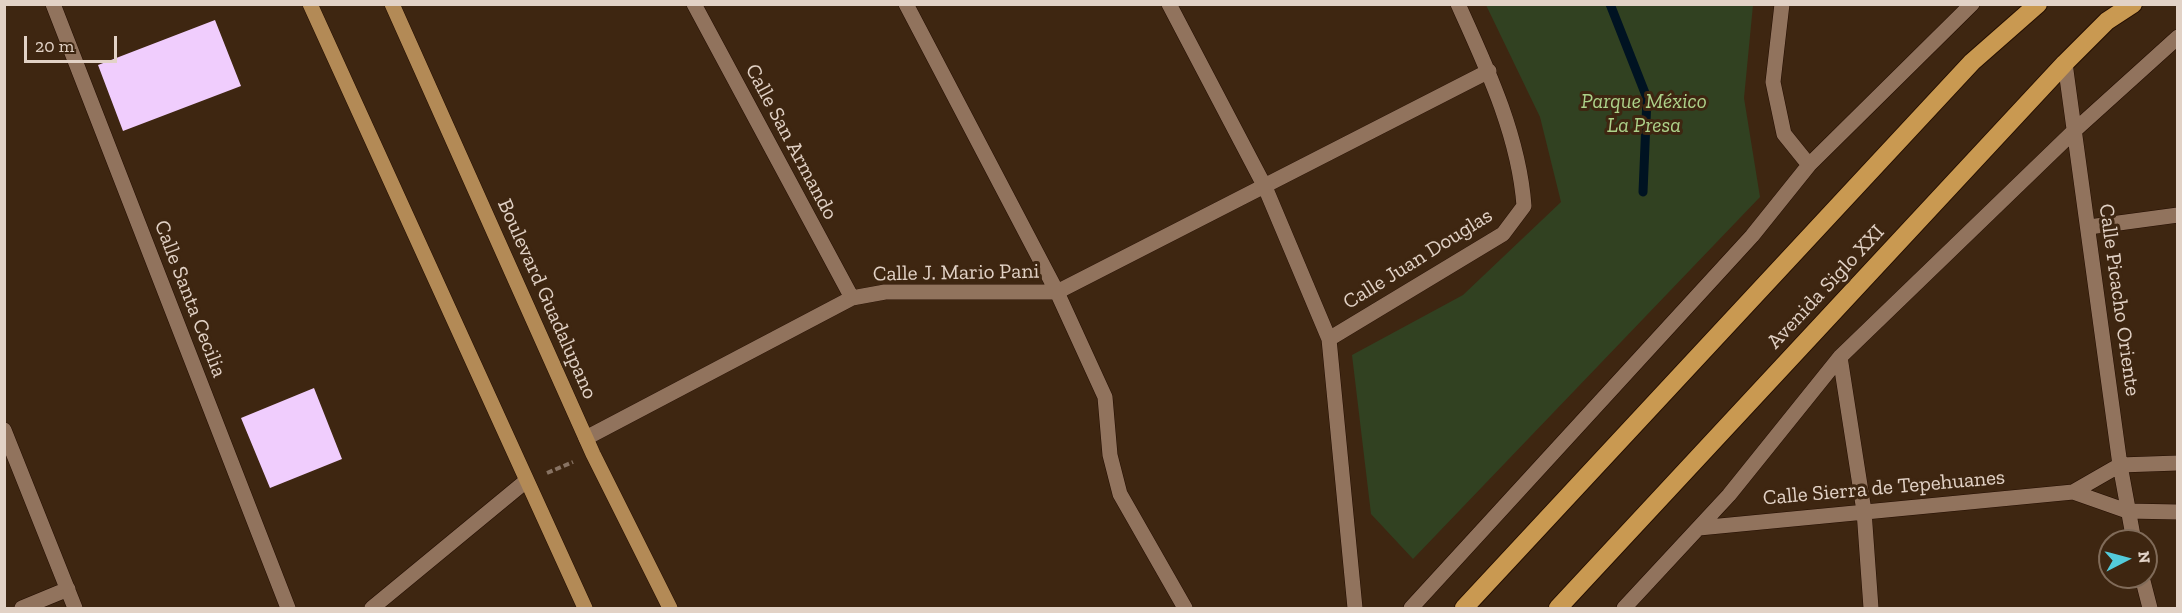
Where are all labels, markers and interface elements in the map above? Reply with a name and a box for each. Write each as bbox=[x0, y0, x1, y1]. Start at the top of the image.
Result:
scale bar bbox=[27, 24, 120, 62]
text: 20 m bbox=[35, 35, 74, 57]
street label: Calle San Armando bbox=[739, 60, 843, 224]
park label: Parque México La Presa bbox=[1581, 89, 1707, 139]
street label: Boulevard Guadalupano bbox=[492, 195, 602, 403]
street label: Calle Picacho Oriente bbox=[2093, 202, 2145, 398]
street label: Calle Juan Douglas bbox=[1339, 203, 1497, 315]
street label: Calle Santa Cecilia bbox=[148, 217, 232, 381]
street label: Avenida Siglo XXI bbox=[1762, 220, 1890, 354]
street label: Calle J. Mario Pani bbox=[873, 259, 1039, 287]
street label: Calle Sierra de Tepehuanes bbox=[1762, 465, 2006, 511]
north arrow bbox=[2098, 529, 2158, 589]
text: N bbox=[2134, 550, 2154, 564]

